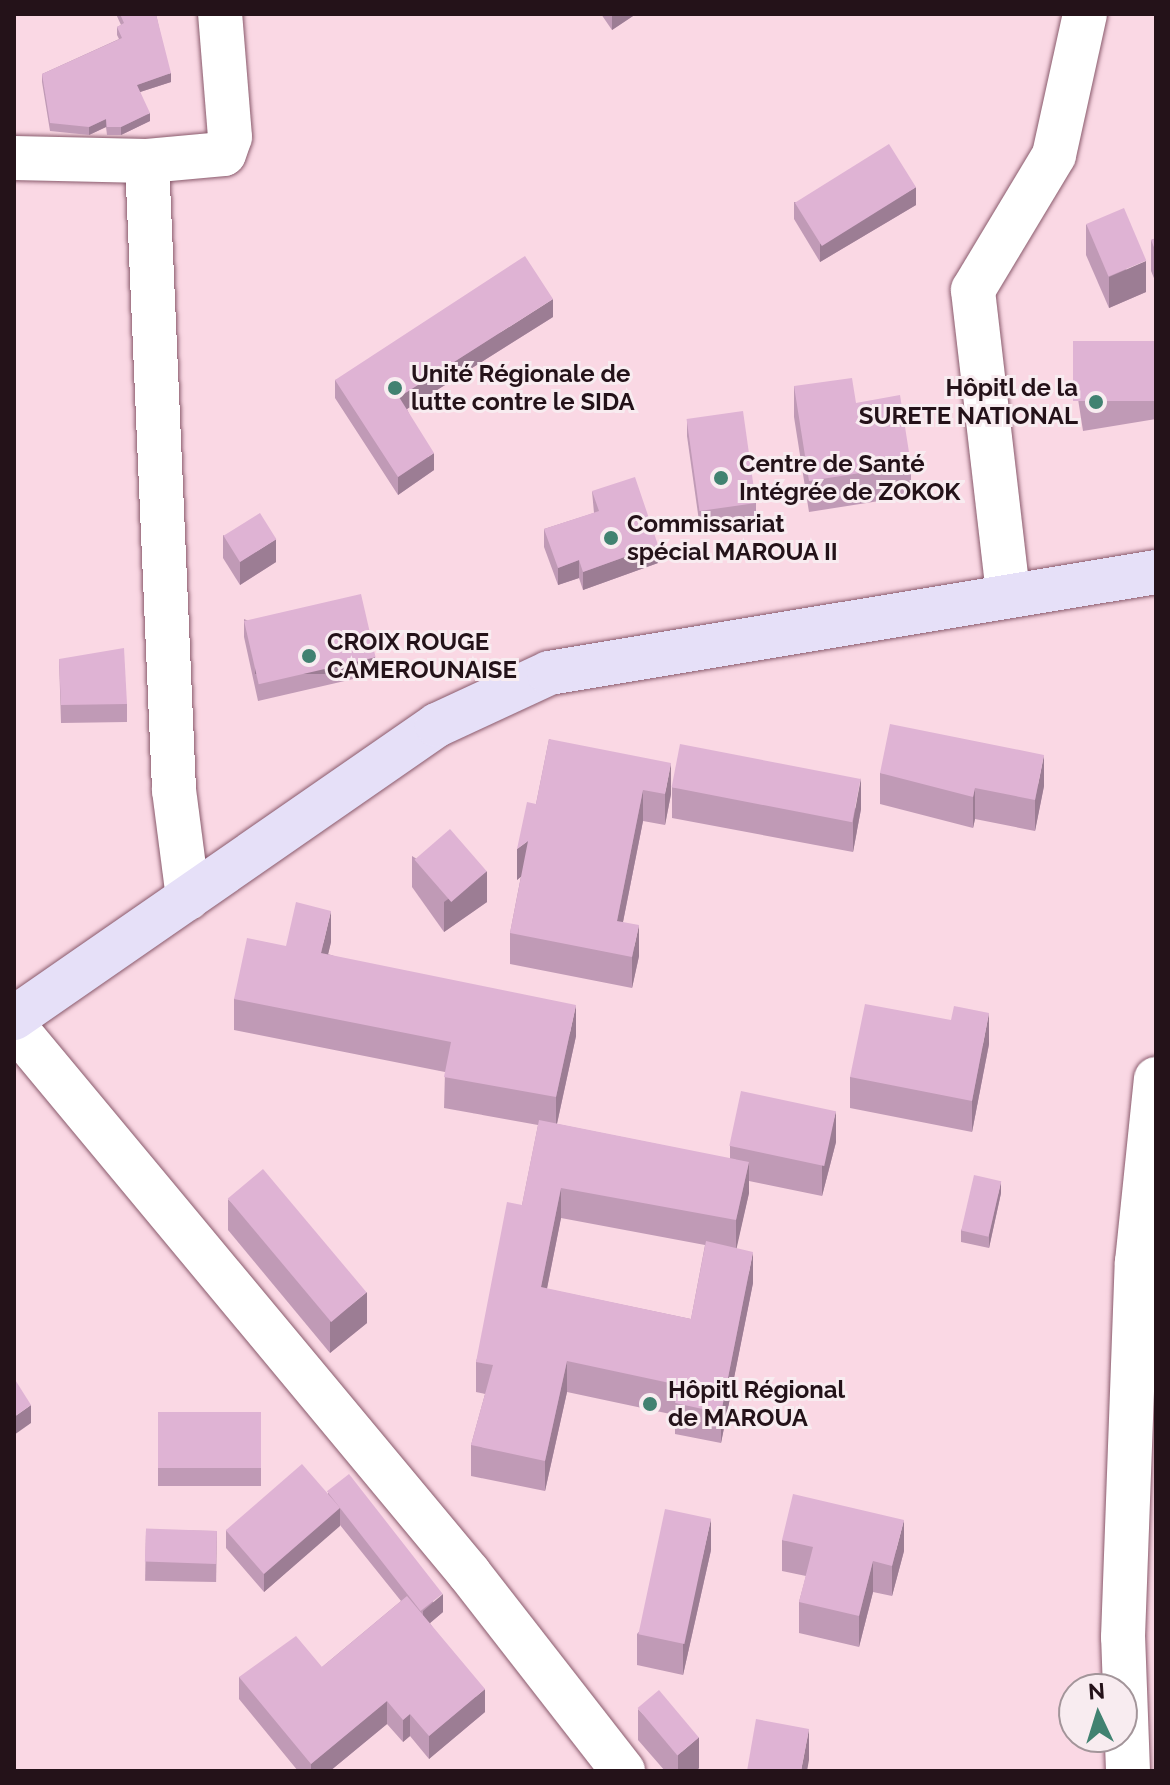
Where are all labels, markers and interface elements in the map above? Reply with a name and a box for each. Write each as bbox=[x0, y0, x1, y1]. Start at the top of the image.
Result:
place label: Unité Régionale de lutte contre le SIDA bbox=[411, 360, 635, 416]
place label: Hôpitl de la SURETE NATIONAL bbox=[859, 374, 1078, 430]
marker: Unité Régionale de lutte contre le SIDA bbox=[386, 379, 404, 397]
marker: Hôpitl de la SURETE NATIONAL bbox=[1085, 391, 1107, 413]
place label: Centre de Santé Intégrée de ZOKOK bbox=[739, 450, 960, 506]
marker: Centre de Santé Intégrée de ZOKOK bbox=[710, 467, 732, 489]
place label: Commissariat spécial MAROUA II bbox=[627, 510, 839, 566]
marker: Commissariat spécial MAROUA II bbox=[602, 529, 620, 547]
place label: CROIX ROUGE CAMEROUNAISE bbox=[327, 628, 517, 684]
marker: CROIX ROUGE CAMEROUNAISE bbox=[298, 645, 320, 667]
place label: Hôpitl Régional de MAROUA bbox=[668, 1376, 846, 1432]
marker: Hôpitl Régional de MAROUA bbox=[639, 1393, 661, 1415]
north arrow bbox=[1058, 1673, 1138, 1753]
text: N bbox=[1087, 1678, 1106, 1705]

